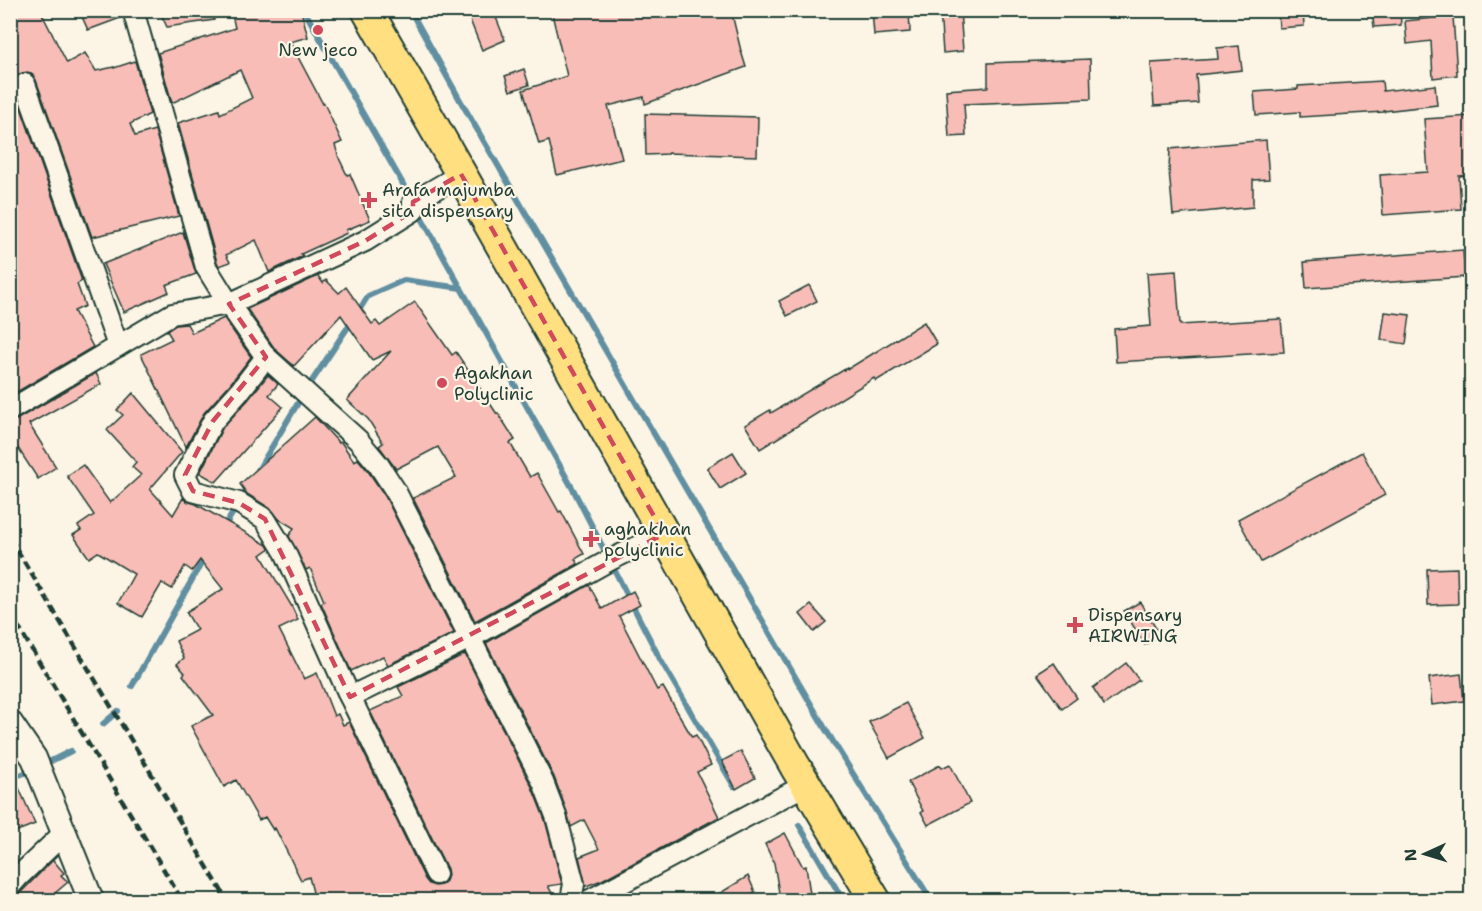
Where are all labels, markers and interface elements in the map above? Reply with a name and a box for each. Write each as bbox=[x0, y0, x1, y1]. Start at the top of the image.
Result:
marker: New jeco bbox=[311, 23, 325, 37]
place label: New jeco bbox=[278, 38, 358, 62]
place label: Arafa majumba sita dispensary bbox=[382, 178, 515, 223]
marker: Arafa majumba sita dispensary bbox=[360, 191, 378, 209]
place label: Agakhan Polyclinic bbox=[454, 361, 533, 406]
marker: Agakhan Polyclinic bbox=[435, 376, 449, 390]
place label: aghakhan polyclinic bbox=[604, 517, 691, 562]
marker: aghakhan polyclinic bbox=[582, 530, 600, 548]
place label: Dispensary AIRWING bbox=[1088, 603, 1182, 648]
marker: Dispensary AIRWING bbox=[1066, 616, 1084, 634]
north arrow bbox=[1395, 824, 1455, 884]
text: N bbox=[1400, 848, 1421, 862]

